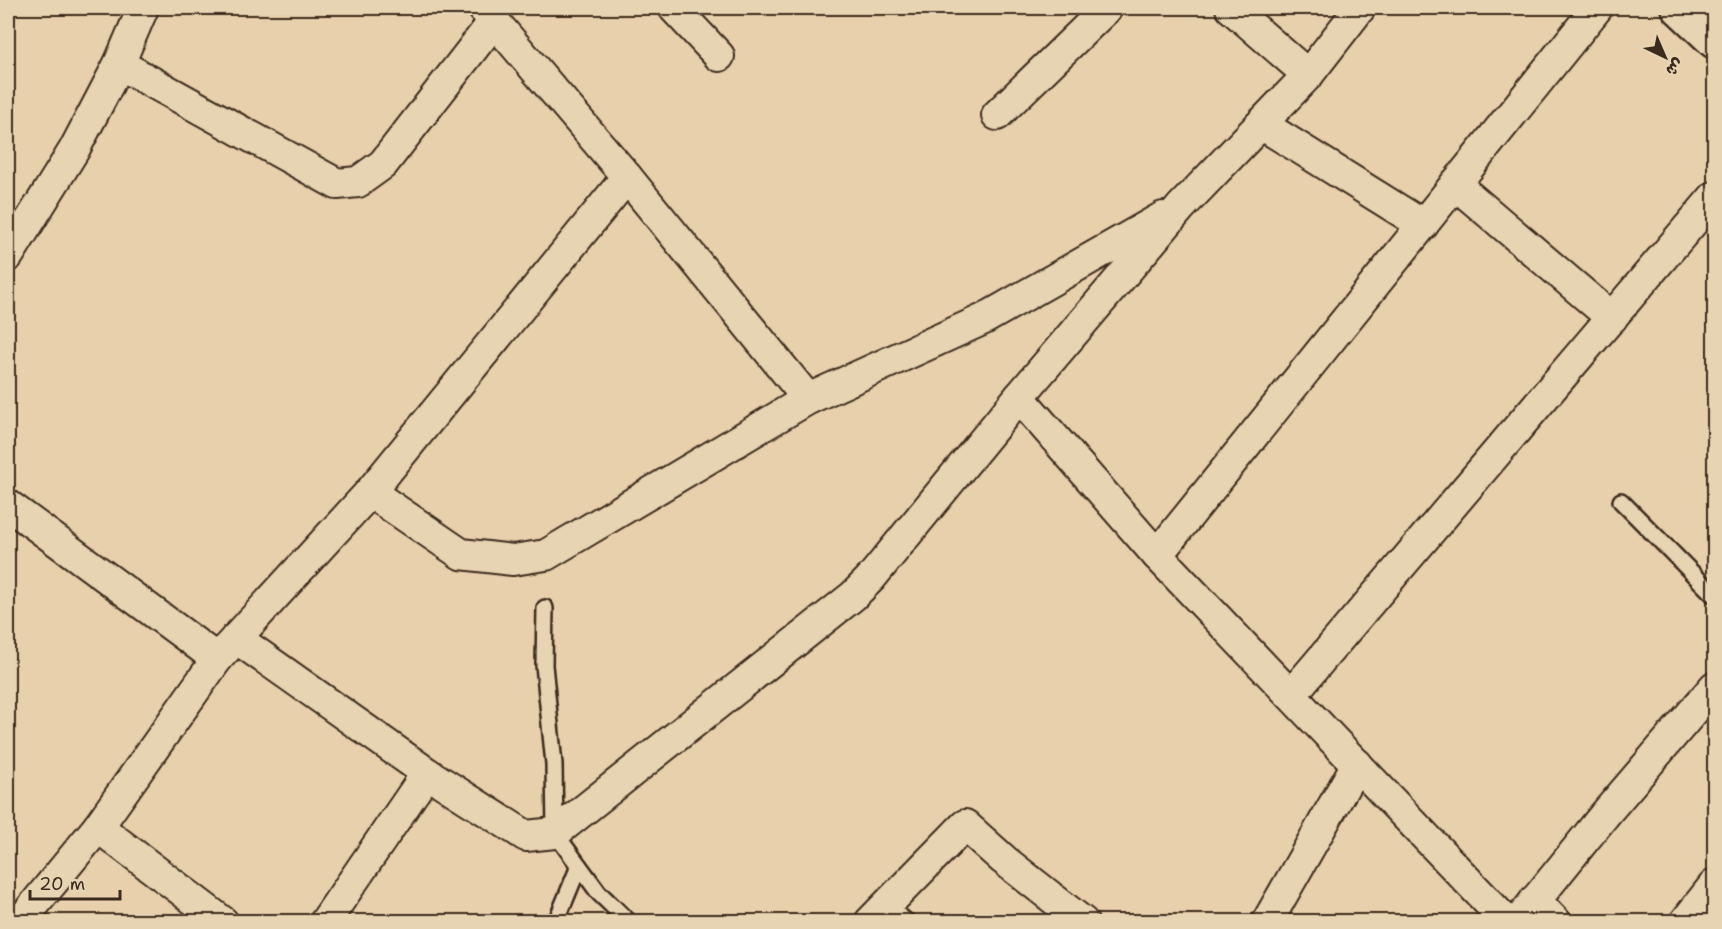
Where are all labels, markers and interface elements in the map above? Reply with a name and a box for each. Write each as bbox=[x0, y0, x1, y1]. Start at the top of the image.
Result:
north arrow bbox=[1635, 27, 1695, 87]
text: ش bbox=[1661, 54, 1689, 81]
scale bar bbox=[30, 863, 120, 901]
text: 20 m bbox=[39, 872, 85, 896]

